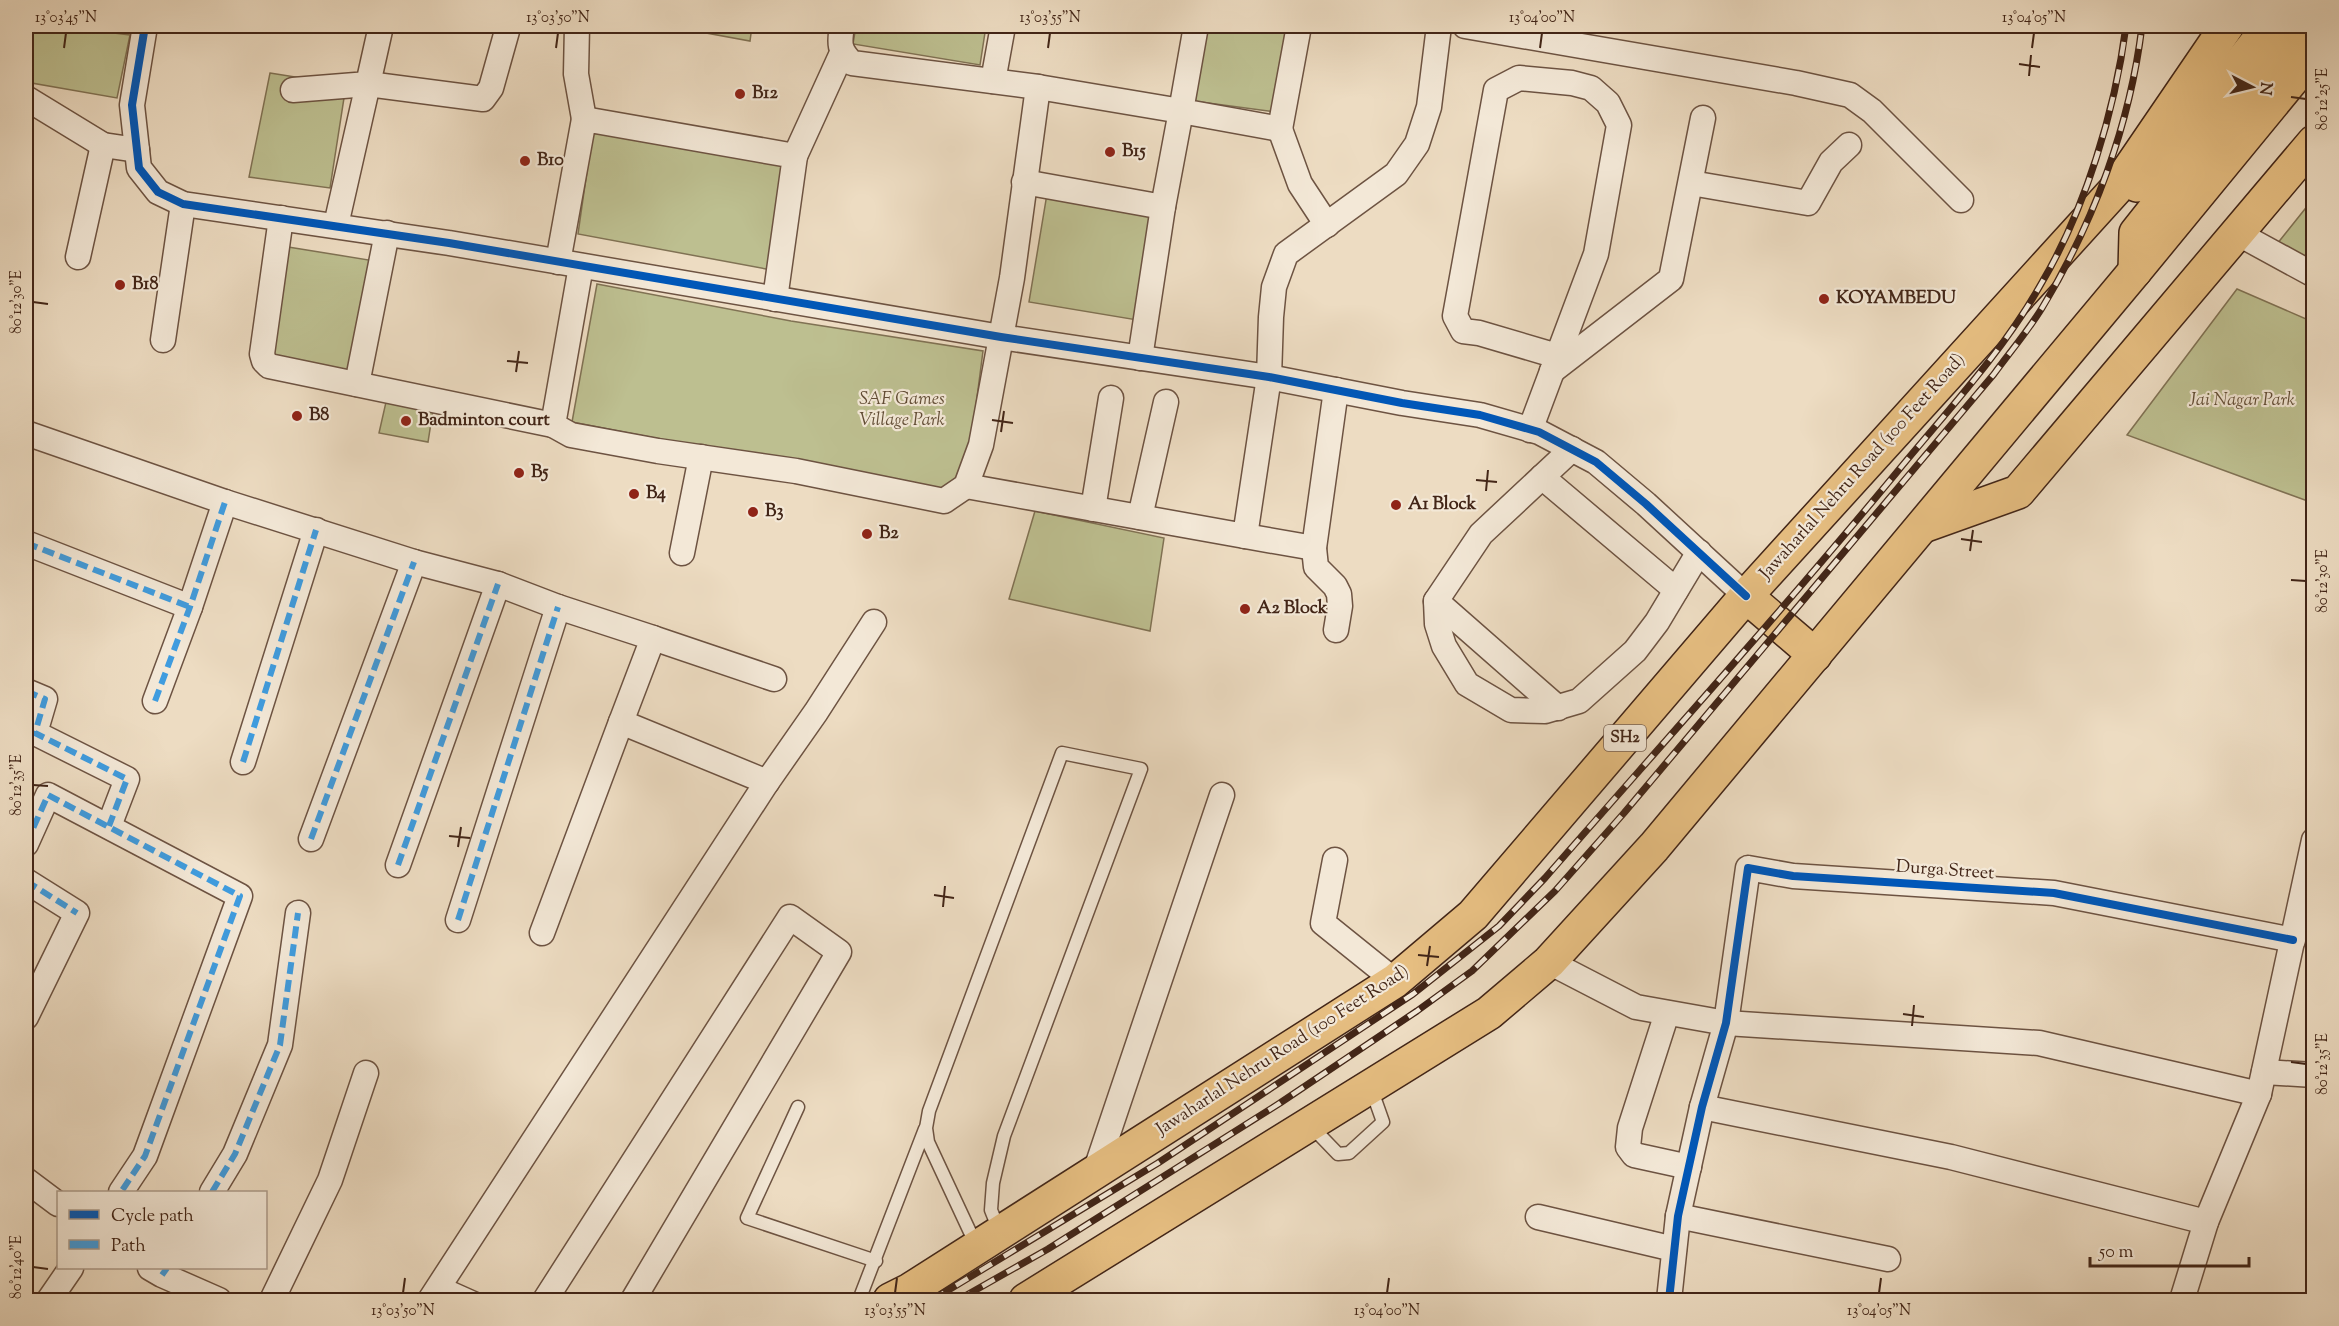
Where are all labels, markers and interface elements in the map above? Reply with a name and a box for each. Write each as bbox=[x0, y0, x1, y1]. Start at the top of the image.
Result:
text: 13°03'45"N bbox=[35, 8, 97, 29]
text: 13°03'50"N bbox=[526, 8, 590, 29]
text: 13°03'55"N bbox=[1019, 8, 1081, 29]
text: 13°04'00"N bbox=[1509, 8, 1575, 29]
text: 13°04'05"N bbox=[2002, 8, 2066, 29]
north arrow bbox=[2222, 57, 2282, 117]
text: 80°12'25"E bbox=[2313, 68, 2334, 130]
place label: B12 bbox=[752, 81, 778, 107]
text: N bbox=[2252, 81, 2277, 96]
marker: B12 bbox=[733, 87, 747, 101]
place label: B15 bbox=[1122, 139, 1146, 165]
marker: B15 bbox=[1103, 145, 1117, 159]
place label: B10 bbox=[537, 148, 564, 174]
marker: B10 bbox=[518, 154, 532, 168]
text: 80°12'30"E bbox=[7, 270, 28, 334]
place label: B18 bbox=[132, 272, 158, 298]
marker: B18 bbox=[113, 278, 127, 292]
place label: KOYAMBEDU bbox=[1836, 286, 1956, 312]
marker: KOYAMBEDU bbox=[1817, 292, 1831, 306]
street label: Jawaharlal Nehru Road (100 Feet Road) bbox=[1753, 348, 1972, 587]
park label: SAF Games Village Park bbox=[859, 387, 945, 434]
park label: Jai Nagar Park bbox=[2188, 388, 2295, 414]
place label: B8 bbox=[309, 403, 329, 429]
place label: Badminton court bbox=[418, 408, 551, 434]
marker: B8 bbox=[290, 409, 304, 423]
marker: Badminton court bbox=[399, 414, 413, 428]
place label: B5 bbox=[531, 460, 549, 486]
marker: B5 bbox=[512, 466, 526, 480]
place label: B4 bbox=[646, 481, 666, 507]
marker: B4 bbox=[627, 487, 641, 501]
place label: A1 Block bbox=[1408, 492, 1477, 518]
marker: A1 Block bbox=[1389, 498, 1403, 512]
place label: B3 bbox=[765, 499, 784, 525]
marker: B3 bbox=[746, 505, 760, 519]
place label: B2 bbox=[879, 521, 899, 547]
marker: B2 bbox=[860, 527, 874, 541]
text: 80°12'30"E bbox=[2313, 549, 2334, 613]
place label: A2 Block bbox=[1257, 596, 1328, 622]
marker: A2 Block bbox=[1238, 602, 1252, 616]
road number: SH2 bbox=[1604, 725, 1646, 751]
text: 80°12'35"E bbox=[7, 754, 28, 816]
street label: Durga Street bbox=[1895, 855, 1995, 887]
street label: Jawaharlal Nehru Road (100 Feet Road) bbox=[1151, 959, 1415, 1143]
text: 80°12'35"E bbox=[2313, 1033, 2334, 1095]
legend bbox=[57, 1191, 267, 1269]
text: Cycle path bbox=[111, 1204, 194, 1230]
scale bar bbox=[2090, 1230, 2249, 1268]
text: Path bbox=[111, 1234, 146, 1260]
text: 80°12'40"E bbox=[7, 1235, 28, 1299]
text: 50 m bbox=[2098, 1240, 2134, 1266]
text: 13°03'50"N bbox=[371, 1301, 435, 1322]
text: 13°03'55"N bbox=[864, 1301, 926, 1322]
text: 13°04'00"N bbox=[1354, 1301, 1420, 1322]
text: 13°04'05"N bbox=[1847, 1301, 1911, 1322]

